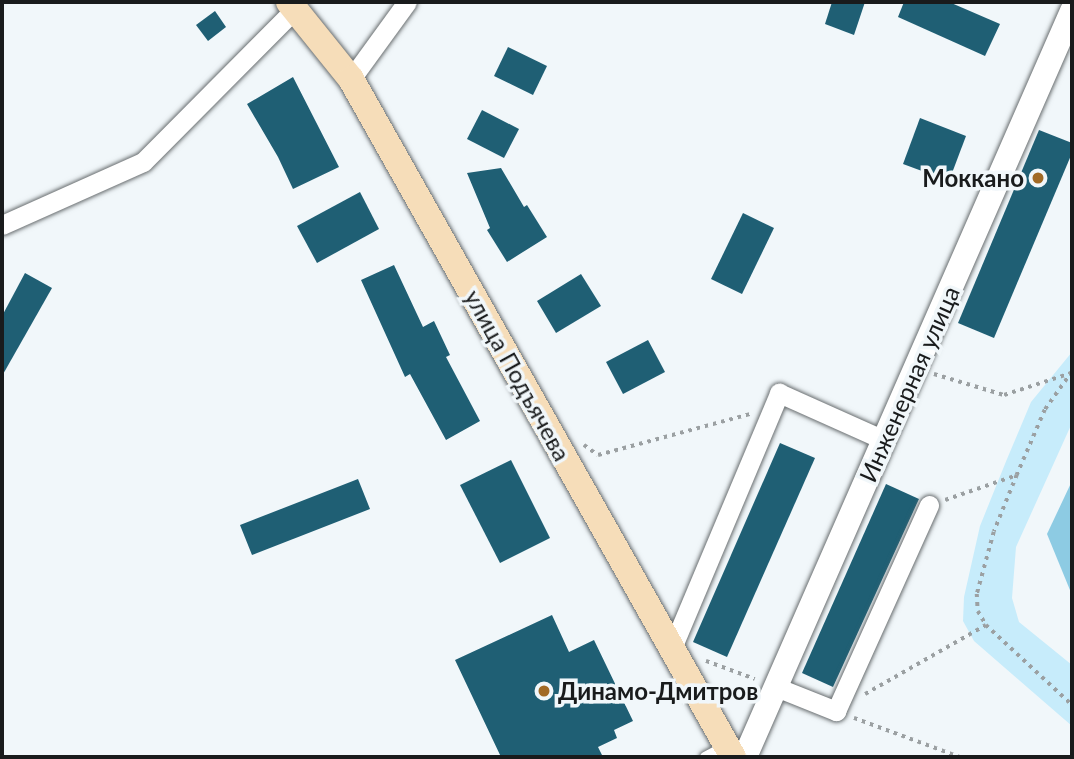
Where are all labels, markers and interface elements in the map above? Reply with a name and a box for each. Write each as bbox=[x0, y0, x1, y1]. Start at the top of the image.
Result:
place label: Моккано bbox=[922, 164, 1024, 192]
marker: Моккано bbox=[1030, 170, 1046, 186]
street label: Инженерная улица bbox=[853, 282, 965, 486]
street label: улица Подъячева bbox=[459, 284, 577, 466]
place label: Динамо-Дмитров bbox=[558, 677, 758, 705]
marker: Динамо-Дмитров bbox=[536, 683, 552, 699]

